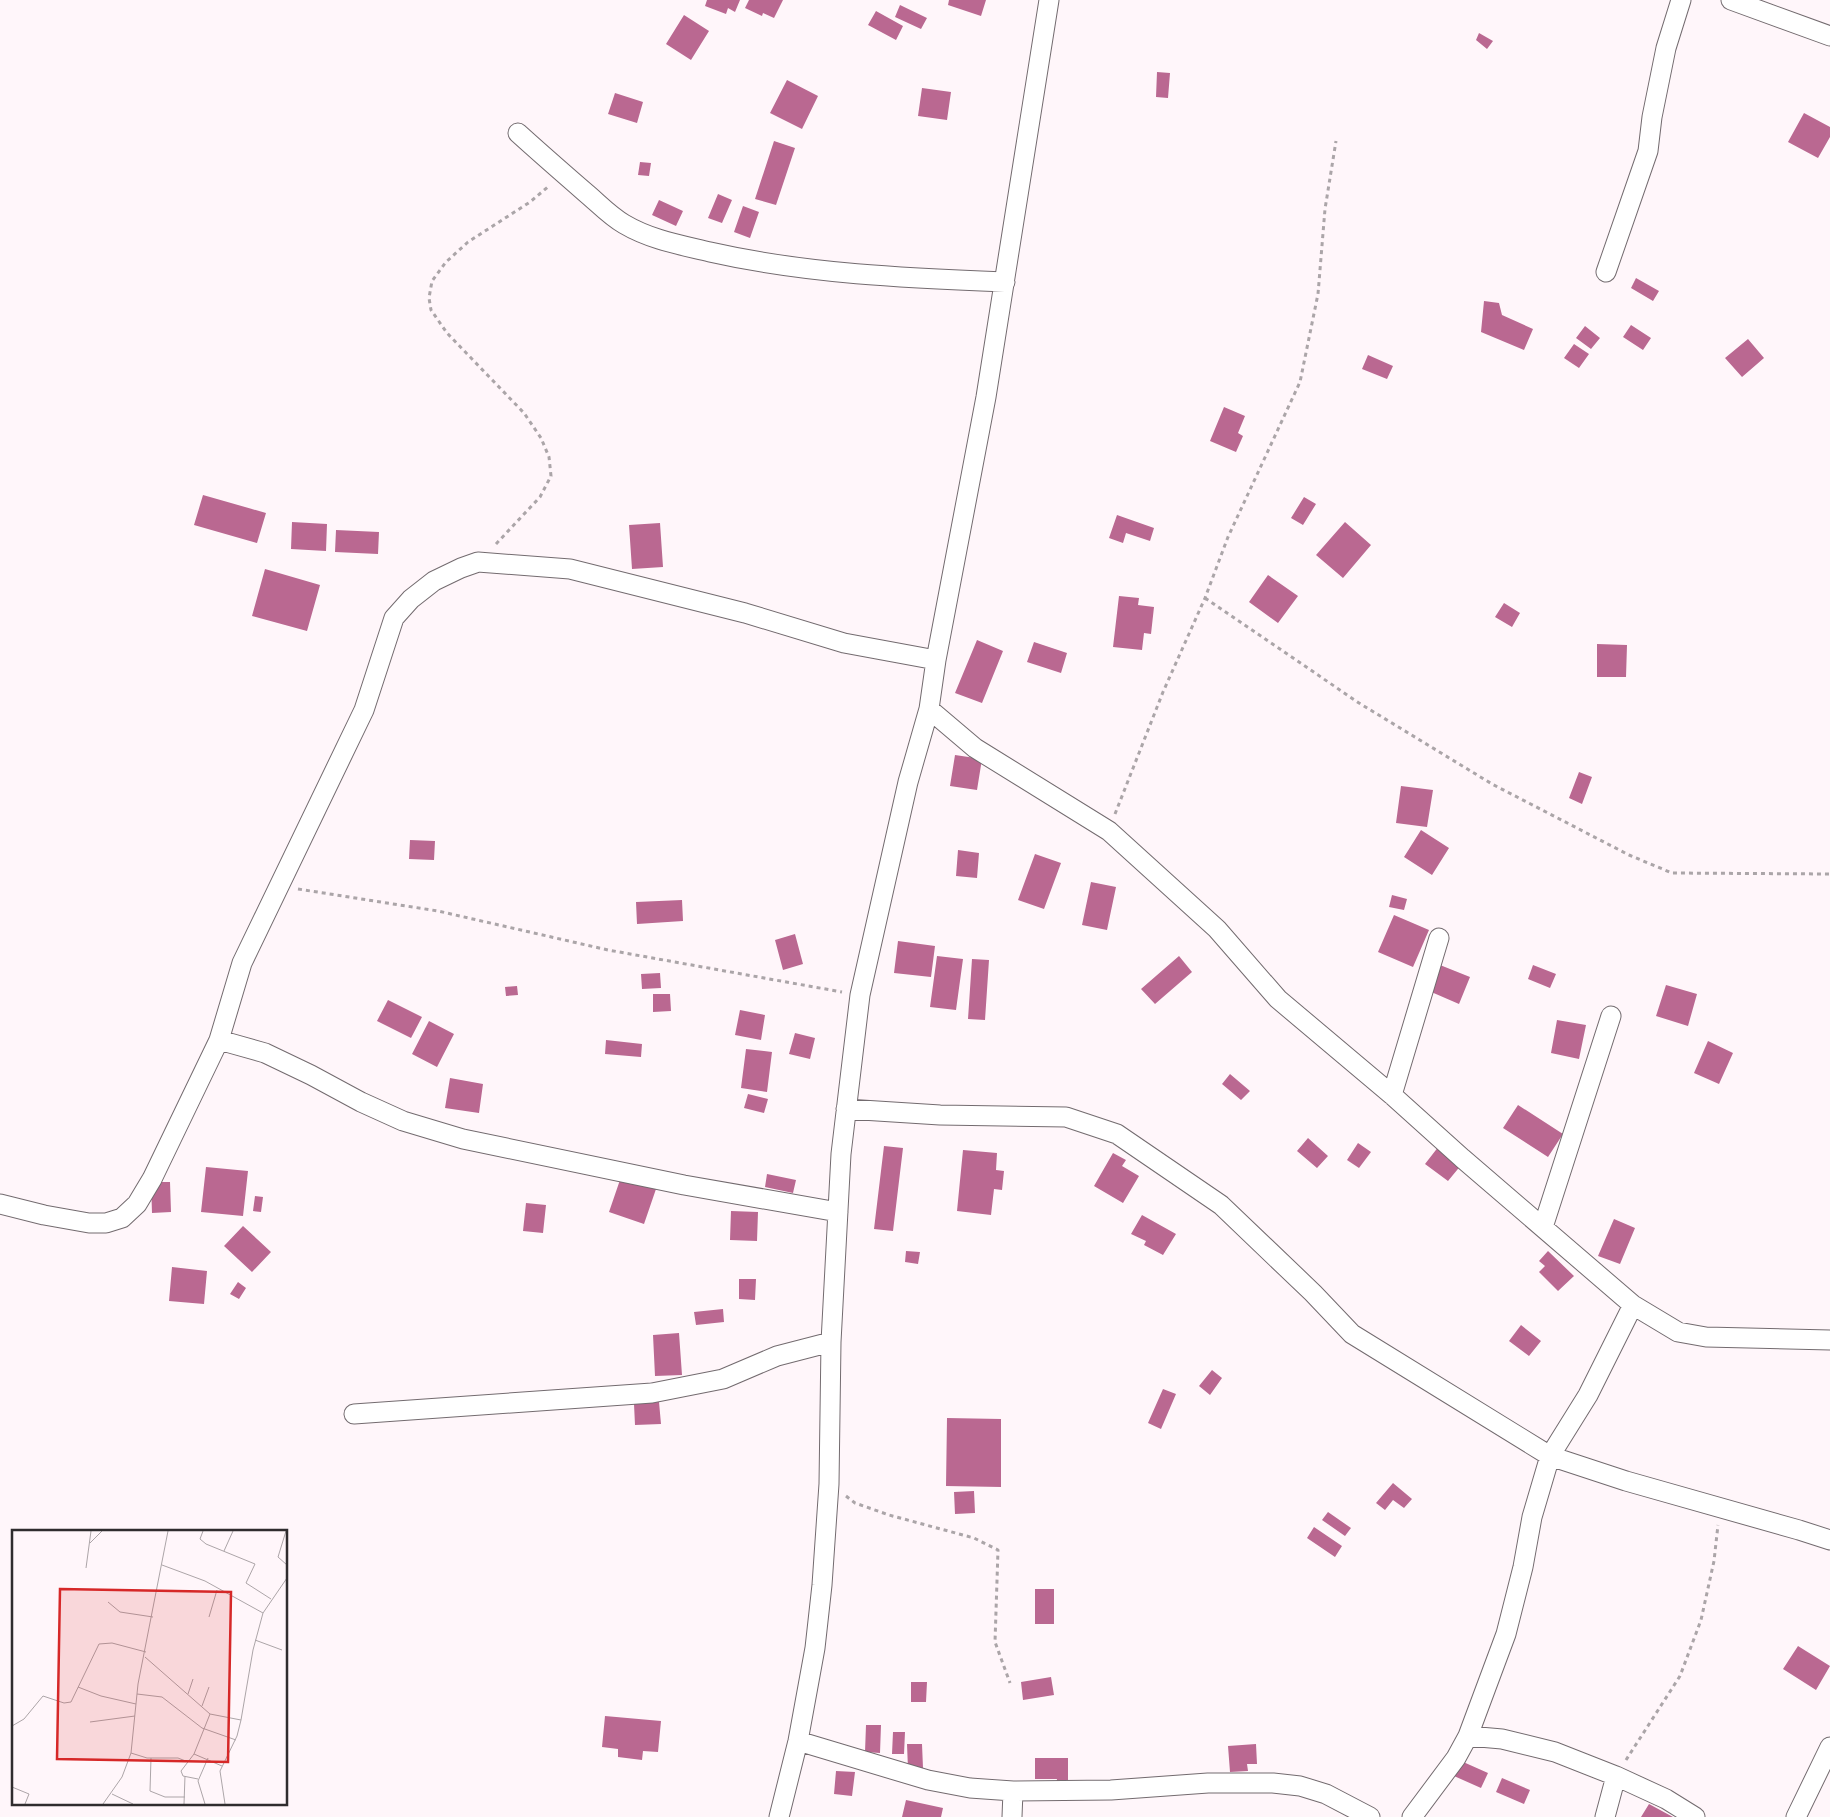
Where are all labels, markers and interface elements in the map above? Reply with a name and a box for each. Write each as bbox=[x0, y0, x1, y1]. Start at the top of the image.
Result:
inset map bbox=[12, 1530, 288, 1804]

